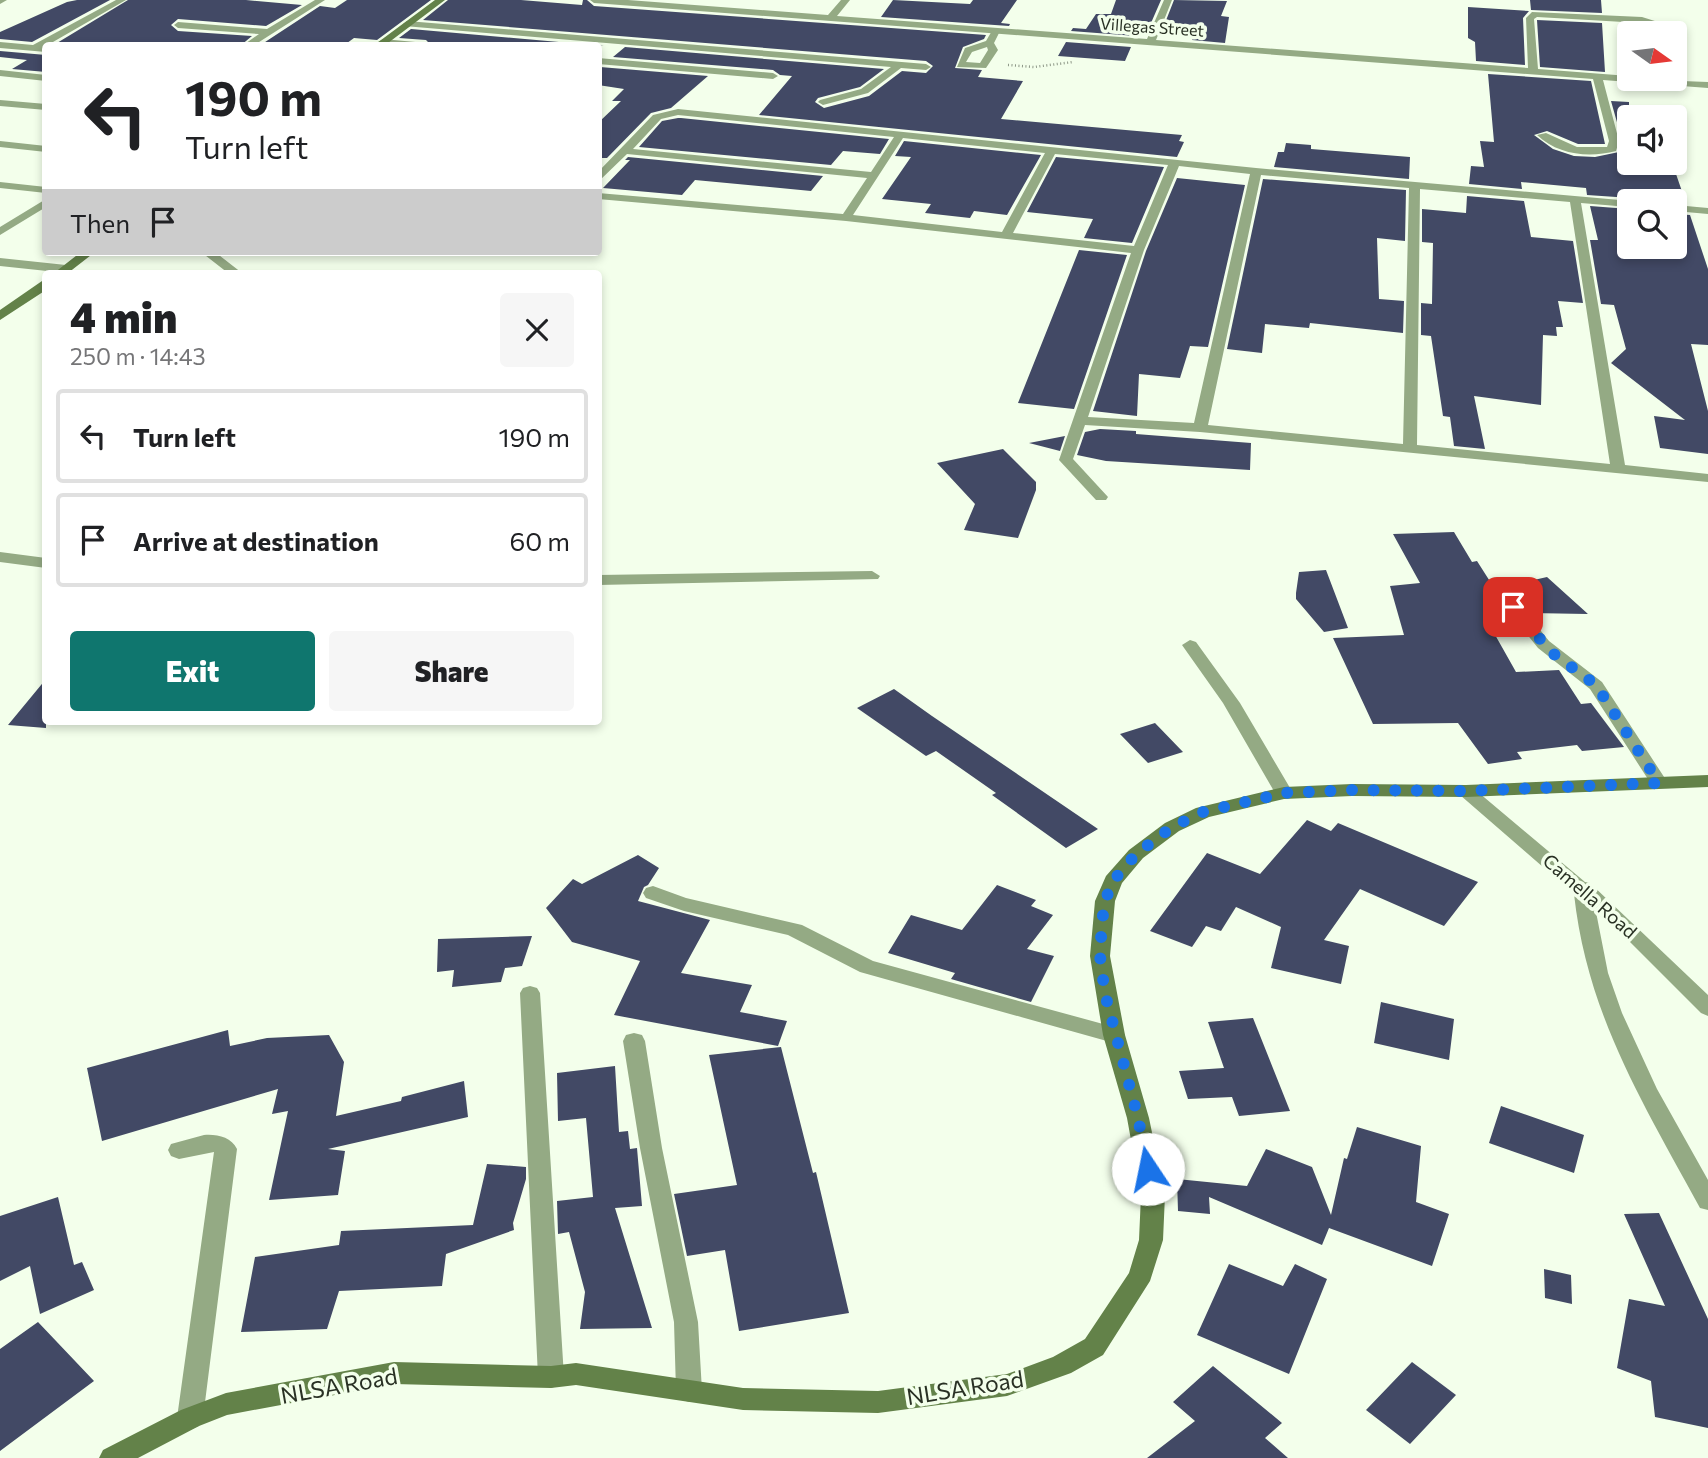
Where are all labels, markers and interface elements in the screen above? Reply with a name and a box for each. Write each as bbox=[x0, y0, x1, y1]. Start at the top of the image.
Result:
street label: Villegas Street bbox=[1099, 13, 1205, 40]
north arrow bbox=[1617, 21, 1687, 91]
map controls bbox=[1617, 21, 1687, 259]
text: 190 m bbox=[185, 66, 322, 126]
icon: left bbox=[70, 70, 161, 161]
button: sound bbox=[1617, 105, 1687, 175]
text: Turn left bbox=[185, 126, 309, 166]
button: search bbox=[1617, 189, 1687, 259]
icon: arrive bbox=[144, 203, 182, 241]
text: Then bbox=[70, 207, 130, 238]
text: 4 min bbox=[70, 290, 177, 342]
button: close bbox=[500, 293, 574, 367]
text: 250 m · 14:43 bbox=[70, 342, 206, 370]
icon: left bbox=[74, 417, 112, 455]
text: Turn left bbox=[133, 421, 236, 452]
text: 190 m bbox=[498, 421, 570, 452]
icon: arrive bbox=[74, 521, 112, 559]
text: Arrive at destination bbox=[133, 525, 379, 556]
text: 60 m bbox=[510, 525, 570, 556]
pin bbox=[1483, 577, 1543, 637]
icon: arrive bbox=[1494, 588, 1532, 626]
button: Exit bbox=[70, 631, 315, 711]
button: Share bbox=[329, 631, 574, 711]
street label: Camella Road bbox=[1539, 849, 1642, 943]
position arrow bbox=[1111, 1132, 1185, 1206]
street label: NLSA Road bbox=[278, 1361, 399, 1409]
street label: NLSA Road bbox=[904, 1364, 1025, 1410]

